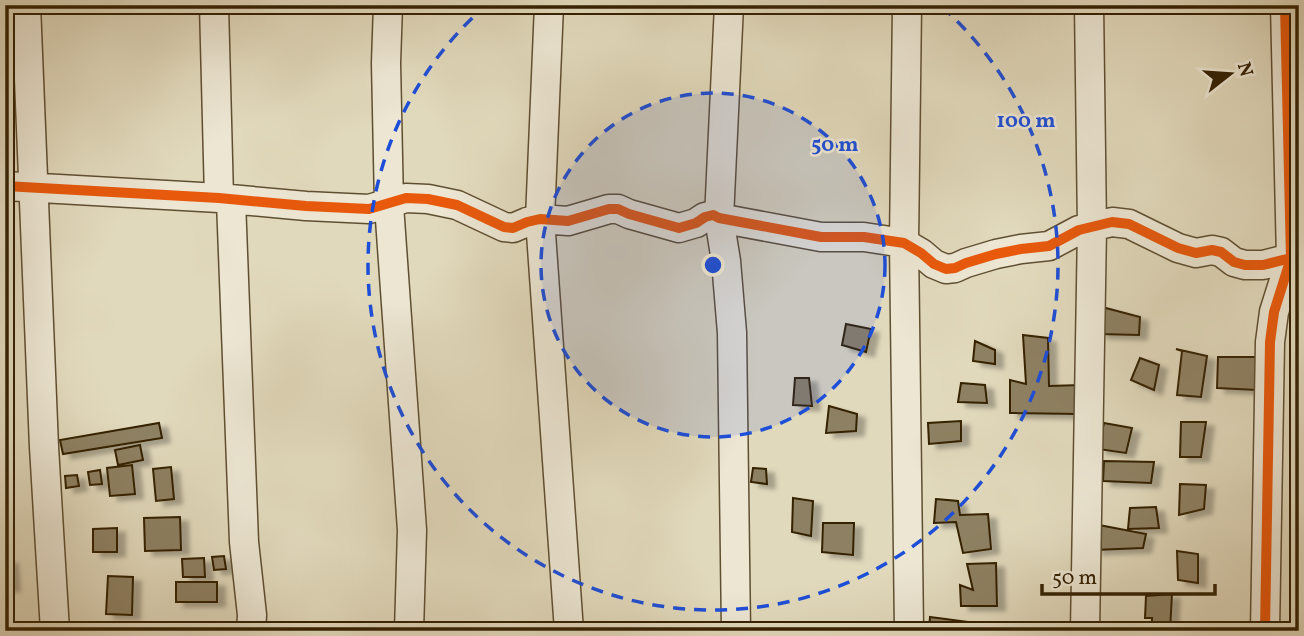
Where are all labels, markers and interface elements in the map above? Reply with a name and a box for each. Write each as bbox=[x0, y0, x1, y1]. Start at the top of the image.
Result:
north arrow bbox=[1196, 38, 1266, 108]
text: N bbox=[1230, 59, 1259, 80]
text: 100 m bbox=[996, 107, 1056, 136]
text: 50 m bbox=[811, 131, 859, 160]
centre of rings bbox=[701, 253, 725, 277]
scale bar bbox=[1042, 552, 1215, 596]
text: 50 m bbox=[1052, 564, 1097, 593]

